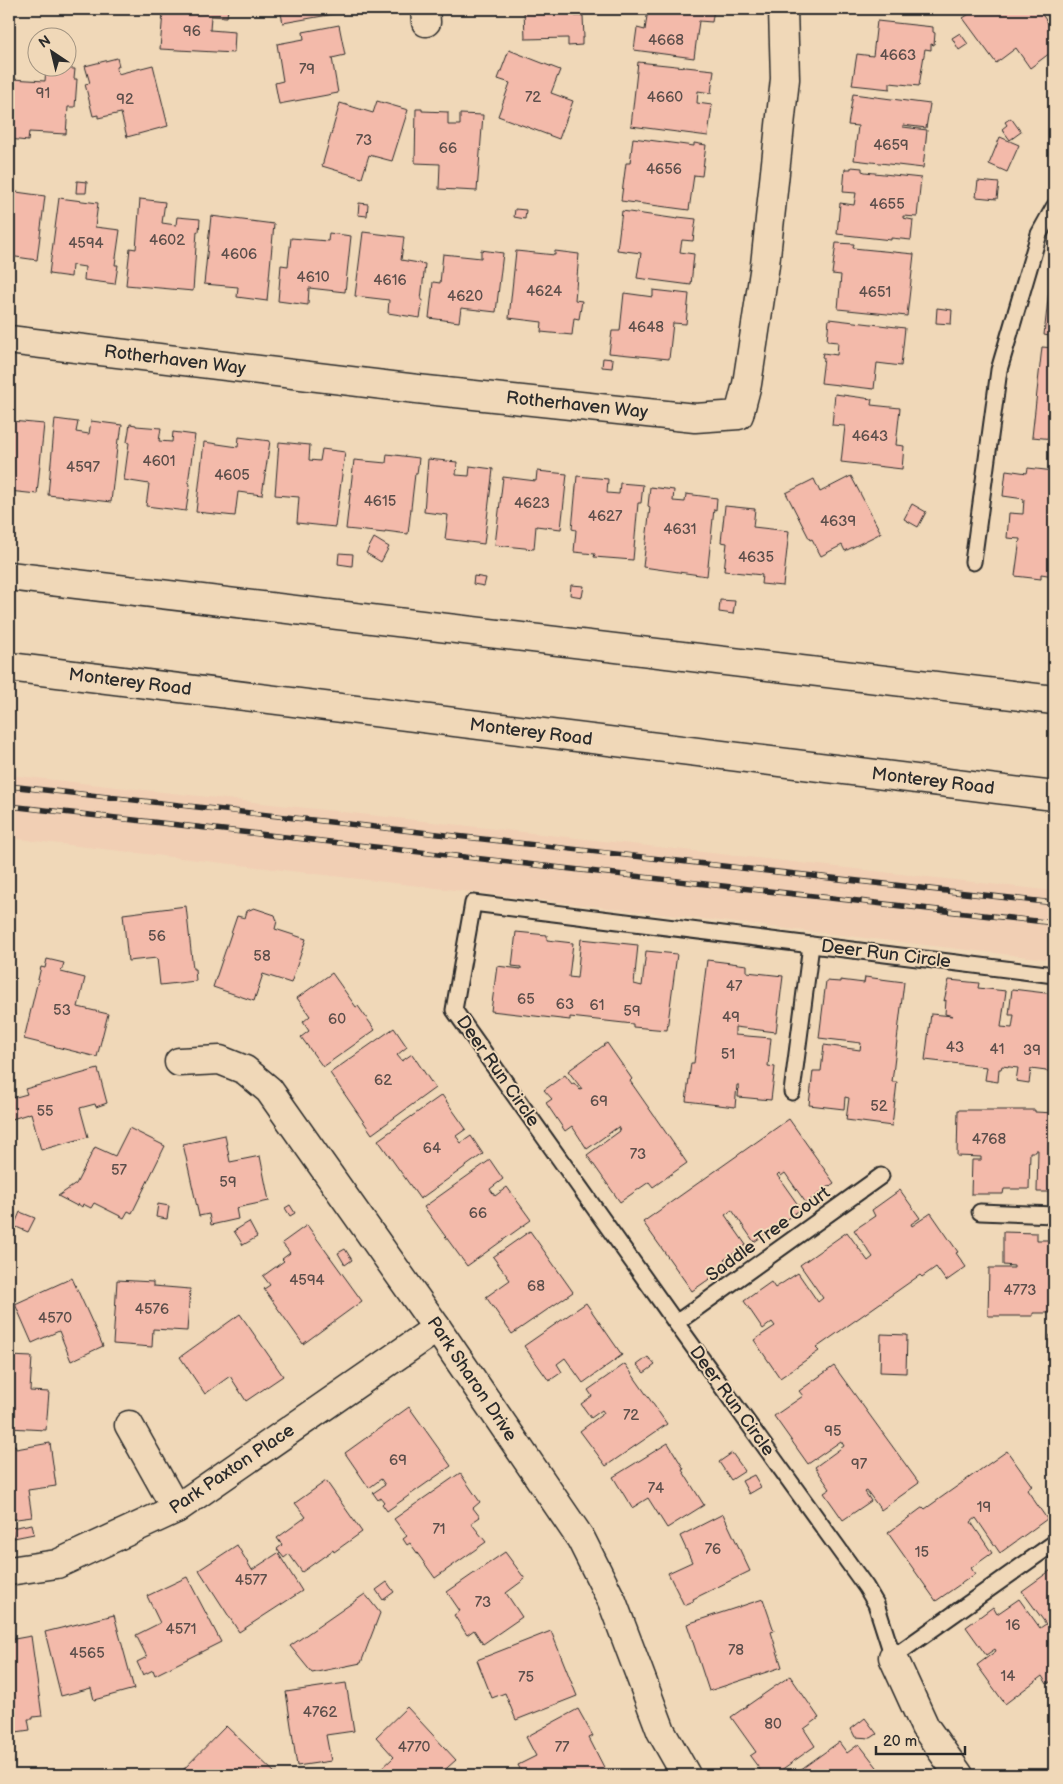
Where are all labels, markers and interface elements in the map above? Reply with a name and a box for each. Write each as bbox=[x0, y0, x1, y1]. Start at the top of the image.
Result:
house number: 96 bbox=[183, 22, 201, 41]
north arrow bbox=[28, 28, 78, 78]
house number: 4668 bbox=[648, 31, 684, 50]
text: N bbox=[36, 32, 54, 52]
house number: 4663 bbox=[880, 46, 916, 65]
house number: 79 bbox=[299, 60, 315, 79]
house number: 91 bbox=[36, 84, 50, 103]
house number: 72 bbox=[525, 88, 541, 107]
house number: 4660 bbox=[647, 88, 683, 107]
house number: 92 bbox=[116, 90, 134, 109]
house number: 73 bbox=[356, 131, 372, 150]
house number: 4659 bbox=[873, 136, 909, 155]
house number: 66 bbox=[439, 139, 457, 158]
house number: 4656 bbox=[646, 160, 682, 179]
house number: 4655 bbox=[869, 195, 905, 214]
house number: 4602 bbox=[149, 231, 185, 250]
house number: 4594 bbox=[68, 234, 104, 253]
house number: 4606 bbox=[221, 245, 257, 264]
house number: 4610 bbox=[297, 268, 330, 287]
house number: 4616 bbox=[373, 271, 407, 290]
house number: 4624 bbox=[526, 282, 562, 301]
house number: 4651 bbox=[859, 283, 891, 302]
house number: 4620 bbox=[447, 287, 483, 306]
house number: 4648 bbox=[628, 318, 664, 337]
street label: Rotherhaven Way bbox=[103, 341, 248, 379]
street label: Rotherhaven Way bbox=[505, 387, 650, 423]
house number: 4643 bbox=[852, 427, 888, 446]
house number: 4601 bbox=[143, 452, 175, 471]
house number: 4597 bbox=[66, 458, 101, 477]
house number: 4605 bbox=[214, 466, 250, 485]
house number: 4615 bbox=[364, 492, 396, 511]
house number: 4623 bbox=[514, 494, 550, 513]
house number: 4627 bbox=[588, 507, 623, 526]
house number: 4639 bbox=[820, 512, 856, 531]
house number: 4631 bbox=[663, 520, 697, 539]
house number: 4635 bbox=[738, 548, 774, 567]
street label: Monterey Road bbox=[67, 664, 193, 700]
street label: Monterey Road bbox=[468, 714, 594, 750]
street label: Monterey Road bbox=[870, 763, 996, 799]
house number: 56 bbox=[148, 927, 166, 946]
street label: Deer Run Circle bbox=[820, 936, 952, 972]
house number: 58 bbox=[253, 947, 271, 966]
house number: 47 bbox=[726, 977, 743, 996]
house number: 65 bbox=[517, 990, 535, 1009]
house number: 63 bbox=[556, 995, 574, 1014]
house number: 61 bbox=[590, 996, 604, 1015]
house number: 53 bbox=[53, 1001, 71, 1020]
house number: 59 bbox=[623, 1002, 641, 1021]
house number: 49 bbox=[722, 1008, 740, 1027]
house number: 60 bbox=[328, 1010, 346, 1029]
street label: Deer Run Circle bbox=[452, 1011, 544, 1131]
house number: 43 bbox=[946, 1038, 964, 1057]
house number: 41 bbox=[990, 1040, 1004, 1059]
house number: 39 bbox=[1023, 1041, 1041, 1060]
house number: 51 bbox=[721, 1045, 735, 1064]
house number: 62 bbox=[374, 1071, 392, 1090]
house number: 69 bbox=[590, 1092, 608, 1111]
house number: 52 bbox=[870, 1097, 888, 1116]
house number: 55 bbox=[36, 1102, 54, 1121]
house number: 4768 bbox=[972, 1130, 1006, 1149]
house number: 64 bbox=[423, 1139, 441, 1158]
house number: 73 bbox=[630, 1145, 646, 1164]
house number: 57 bbox=[111, 1161, 128, 1180]
house number: 59 bbox=[219, 1173, 237, 1192]
street label: Saddle Tree Court bbox=[702, 1182, 834, 1286]
house number: 66 bbox=[469, 1204, 487, 1223]
house number: 4594 bbox=[289, 1271, 325, 1290]
house number: 68 bbox=[527, 1277, 545, 1296]
house number: 4773 bbox=[1003, 1281, 1037, 1300]
house number: 4576 bbox=[135, 1300, 169, 1319]
house number: 4570 bbox=[38, 1309, 72, 1328]
street label: Park Sharon Drive bbox=[423, 1313, 522, 1445]
street label: Deer Run Circle bbox=[685, 1342, 779, 1460]
house number: 72 bbox=[623, 1406, 639, 1425]
street label: Park Paxton Place bbox=[166, 1419, 299, 1519]
house number: 95 bbox=[824, 1422, 842, 1441]
house number: 69 bbox=[389, 1451, 407, 1470]
house number: 97 bbox=[851, 1455, 868, 1474]
house number: 74 bbox=[648, 1479, 664, 1498]
house number: 19 bbox=[977, 1498, 991, 1517]
house number: 71 bbox=[432, 1520, 446, 1539]
house number: 76 bbox=[705, 1540, 721, 1559]
house number: 15 bbox=[915, 1543, 929, 1562]
house number: 4577 bbox=[235, 1571, 268, 1590]
house number: 73 bbox=[475, 1593, 491, 1612]
house number: 16 bbox=[1006, 1616, 1020, 1635]
house number: 4571 bbox=[166, 1620, 196, 1639]
house number: 78 bbox=[728, 1641, 744, 1660]
house number: 4565 bbox=[69, 1644, 105, 1663]
house number: 14 bbox=[1001, 1667, 1015, 1686]
house number: 75 bbox=[518, 1668, 534, 1687]
house number: 4762 bbox=[303, 1703, 337, 1722]
house number: 80 bbox=[764, 1715, 782, 1734]
scale bar bbox=[876, 1724, 964, 1756]
text: 20 m bbox=[883, 1732, 917, 1751]
house number: 4770 bbox=[398, 1738, 431, 1757]
house number: 77 bbox=[555, 1738, 570, 1757]

